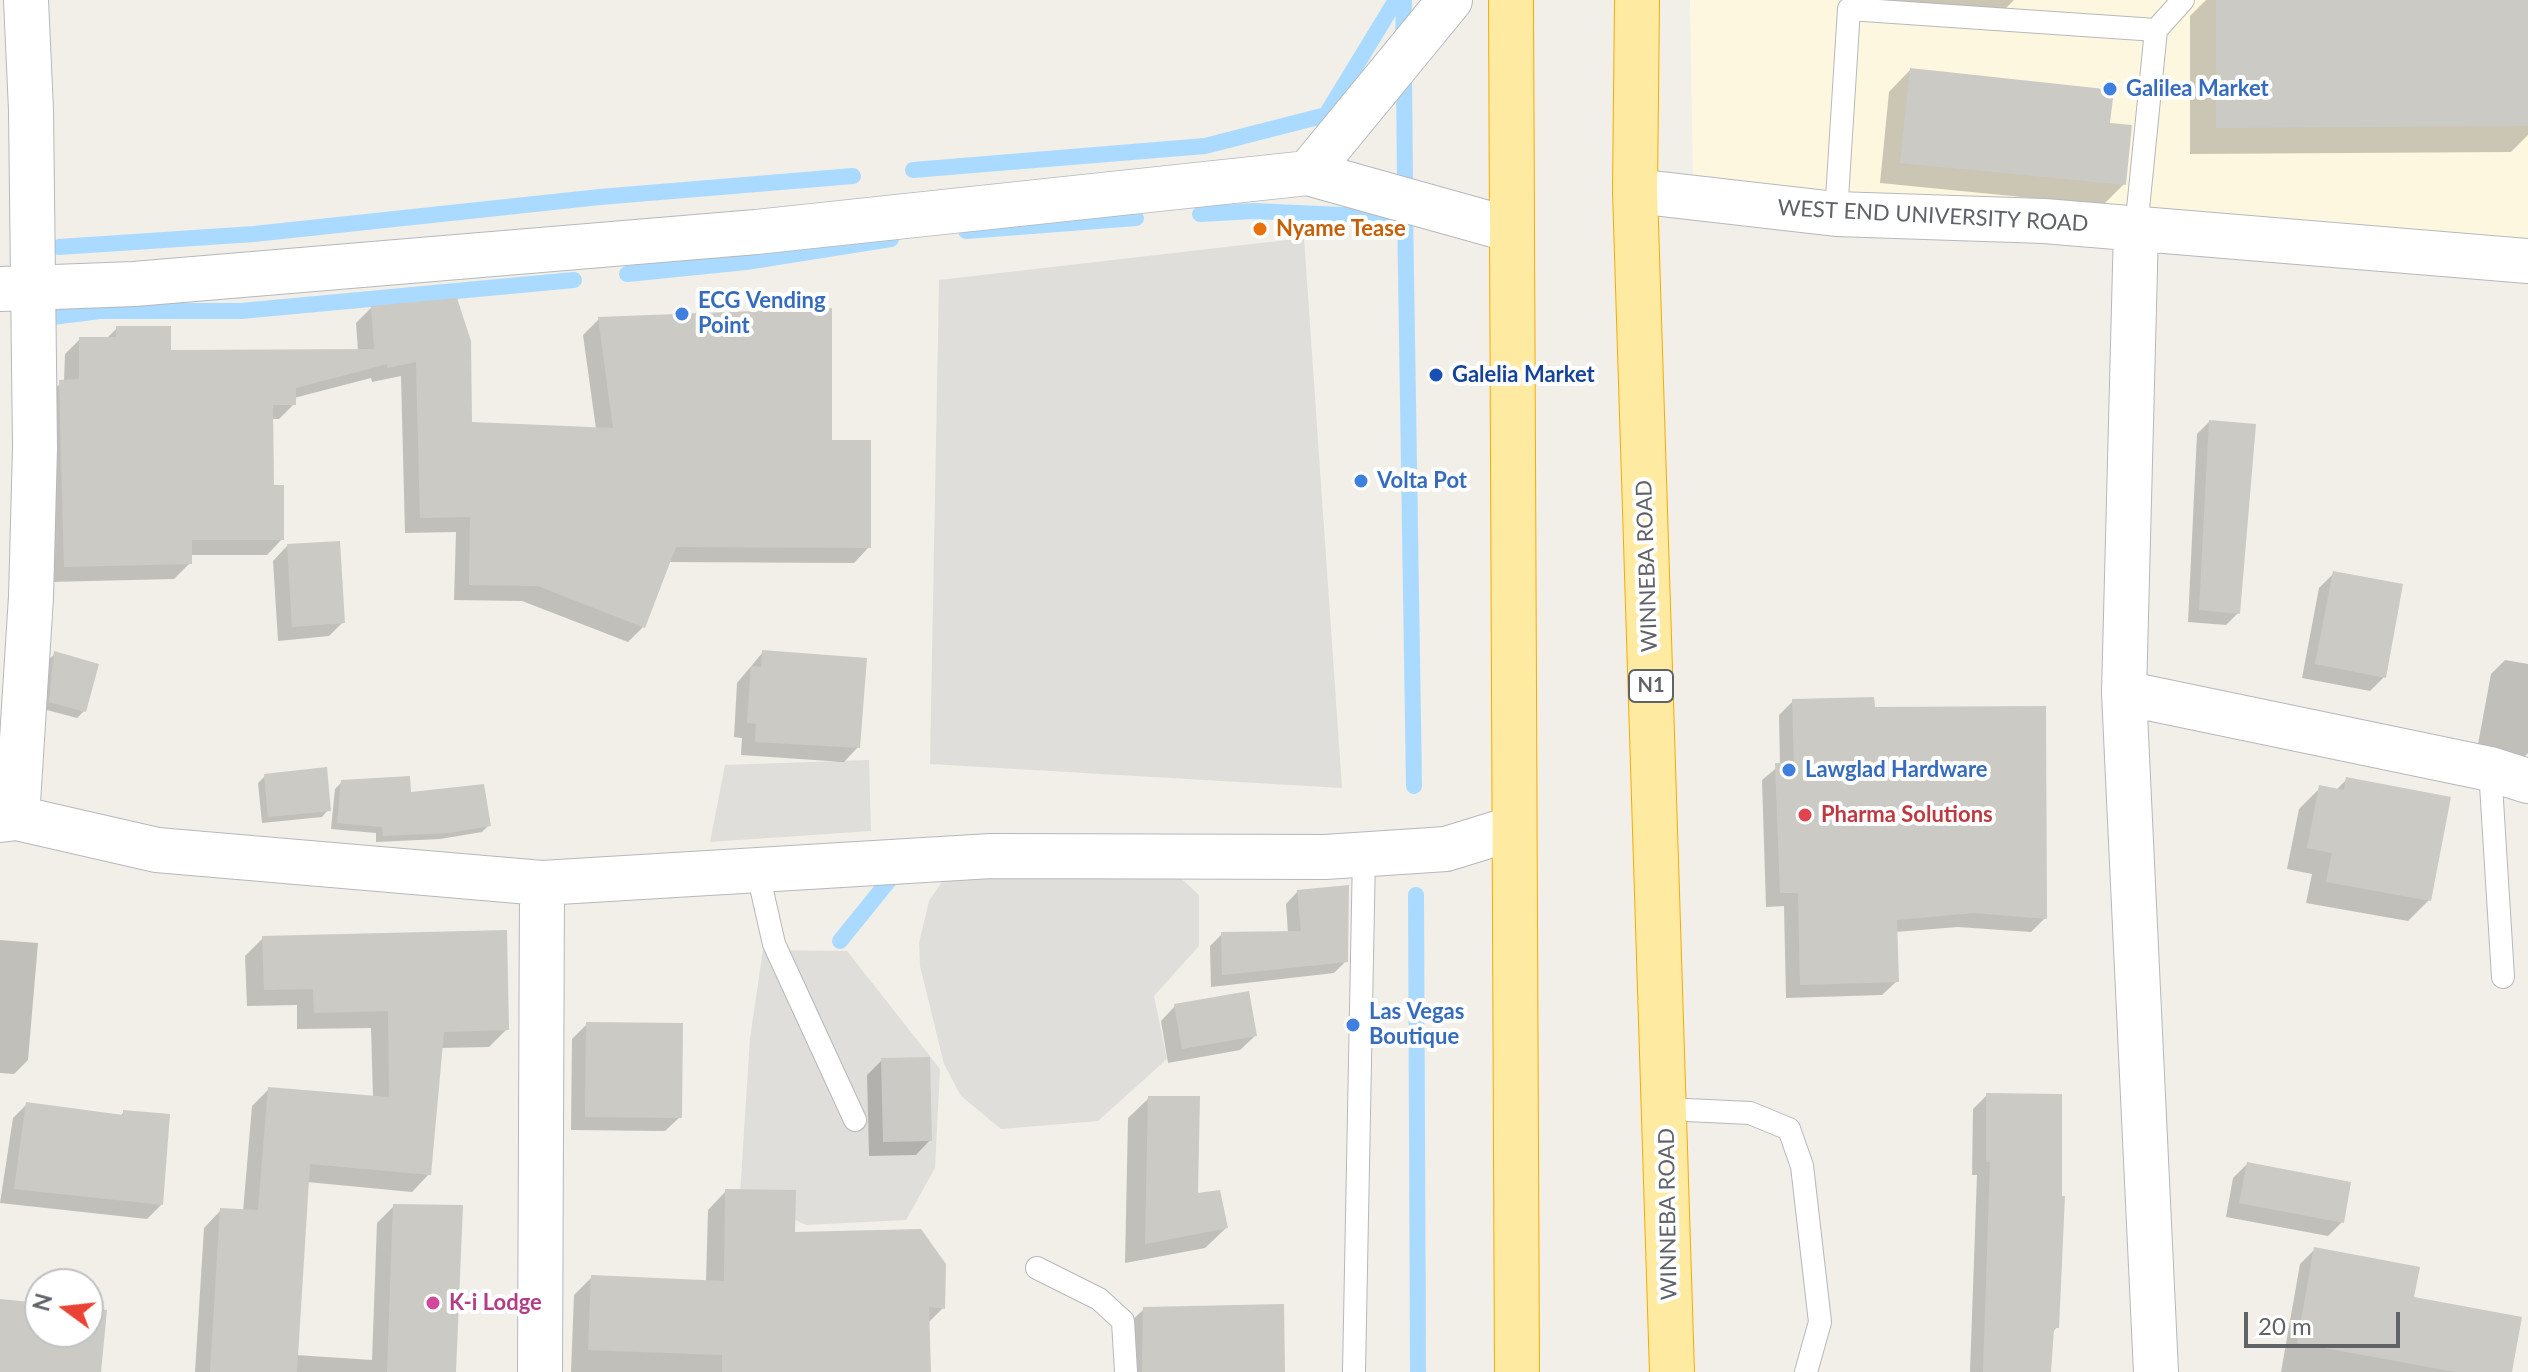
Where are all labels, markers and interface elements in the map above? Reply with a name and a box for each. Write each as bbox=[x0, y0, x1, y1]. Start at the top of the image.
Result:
place label: Galilea Market bbox=[2126, 76, 2269, 102]
marker: Galilea Market bbox=[2101, 80, 2119, 98]
street label: WEST END UNIVERSITY ROAD bbox=[1777, 195, 2089, 237]
place label: Nyame Tease bbox=[1276, 216, 1406, 242]
marker: Nyame Tease bbox=[1251, 220, 1269, 238]
place label: ECG Vending Point bbox=[698, 288, 826, 340]
marker: ECG Vending Point bbox=[673, 305, 691, 323]
place label: Galelia Market bbox=[1452, 362, 1595, 388]
marker: Galelia Market bbox=[1427, 366, 1445, 384]
place label: Volta Pot bbox=[1377, 468, 1467, 494]
marker: Volta Pot bbox=[1352, 472, 1370, 490]
street label: WINNEBA ROAD bbox=[1631, 479, 1663, 653]
road number: N1 bbox=[1629, 670, 1673, 702]
place label: Lawglad Hardware bbox=[1805, 757, 1988, 783]
marker: Lawglad Hardware bbox=[1780, 761, 1798, 779]
place label: Pharma Solutions bbox=[1821, 802, 1993, 828]
marker: Pharma Solutions bbox=[1796, 806, 1814, 824]
place label: Las Vegas Boutique bbox=[1369, 999, 1464, 1050]
marker: Las Vegas Boutique bbox=[1344, 1016, 1362, 1034]
street label: WINNEBA ROAD bbox=[1653, 1128, 1683, 1300]
north arrow bbox=[24, 1268, 104, 1348]
place label: K-i Lodge bbox=[449, 1290, 542, 1316]
text: N bbox=[27, 1291, 57, 1314]
marker: K-i Lodge bbox=[424, 1294, 442, 1312]
scale bar bbox=[2248, 1296, 2404, 1346]
text: 20 m bbox=[2258, 1311, 2312, 1340]

